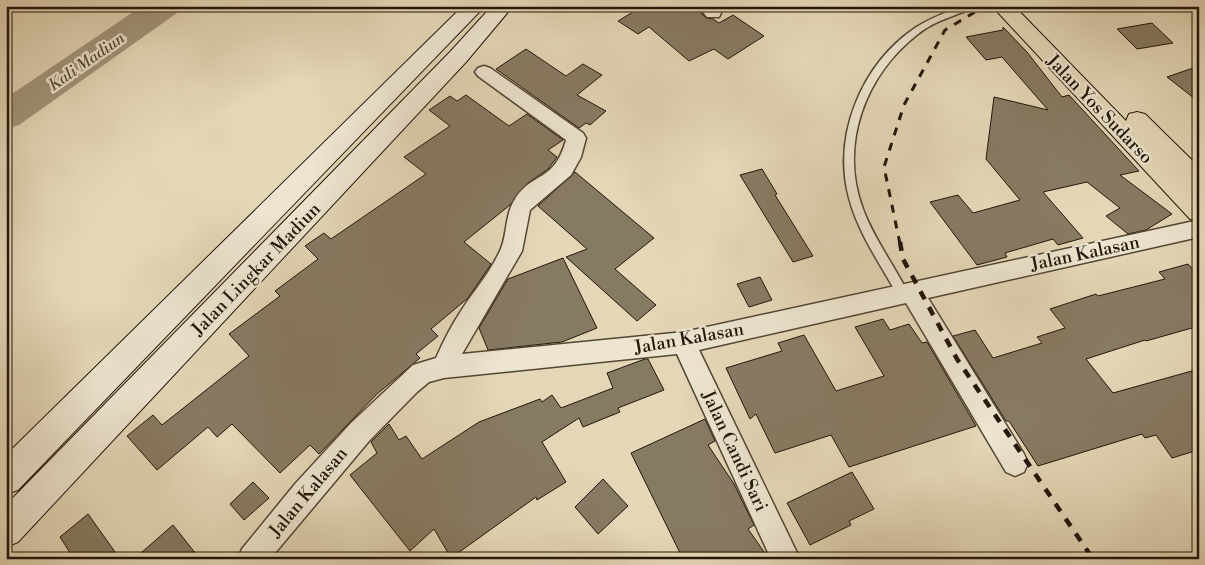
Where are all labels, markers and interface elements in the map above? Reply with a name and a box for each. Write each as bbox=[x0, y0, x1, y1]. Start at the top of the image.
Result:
water label: Kali Madiun bbox=[44, 28, 130, 96]
street label: Jalan Yos Sudarso bbox=[1041, 49, 1158, 169]
street label: Jalan Lingkar Madiun bbox=[186, 198, 326, 341]
street label: Jalan Kalasan bbox=[1028, 231, 1142, 276]
street label: Jalan Kalasan bbox=[632, 318, 746, 360]
street label: Jalan Candi Sari bbox=[696, 386, 773, 516]
street label: Jalan Kalasan bbox=[263, 442, 353, 543]

